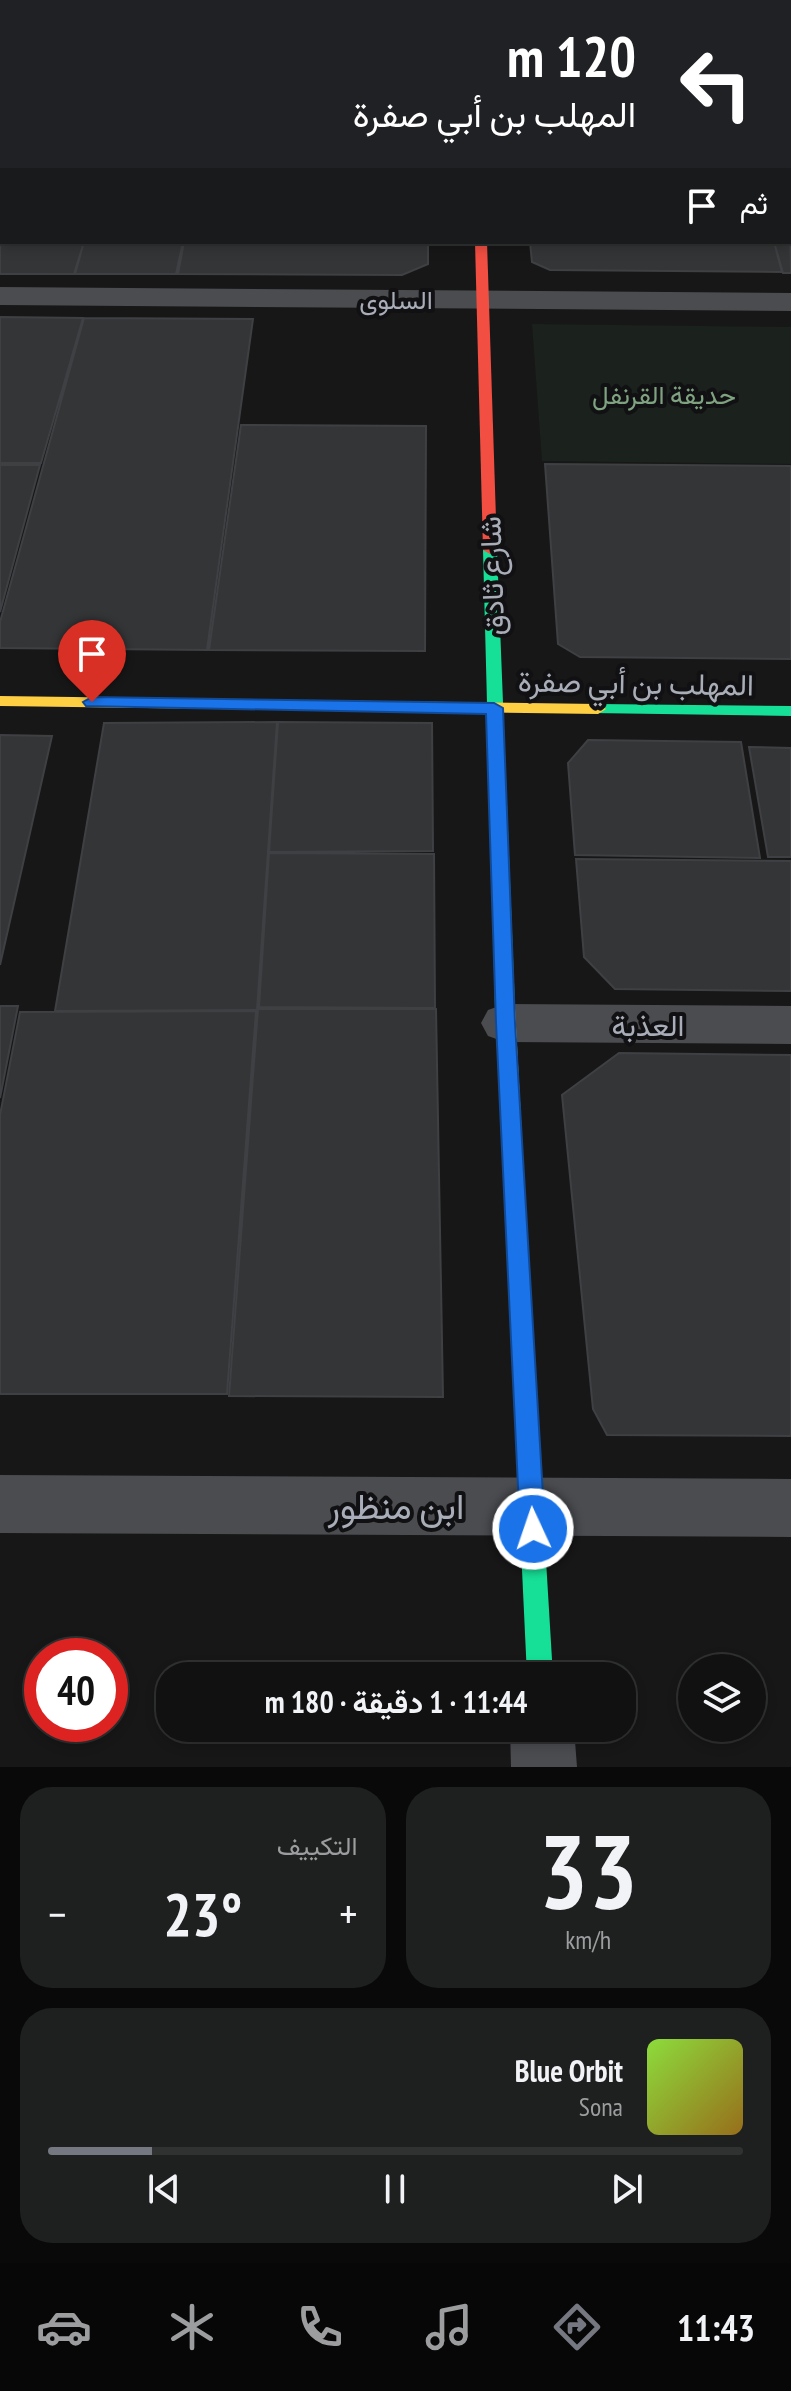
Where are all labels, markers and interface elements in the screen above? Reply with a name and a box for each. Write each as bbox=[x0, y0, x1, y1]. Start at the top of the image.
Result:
text: 120 m bbox=[507, 20, 636, 92]
icon: left bbox=[664, 32, 768, 136]
text: المهلب بن أبي صفرة bbox=[353, 90, 636, 137]
text: ثم bbox=[740, 183, 768, 222]
icon: arrive bbox=[680, 184, 724, 228]
street label: السلوى bbox=[359, 283, 433, 316]
park label: حديقة القرنفل bbox=[592, 378, 736, 411]
street label: شارع ثادق bbox=[469, 515, 515, 636]
pin bbox=[58, 620, 126, 702]
icon: arrive bbox=[70, 632, 114, 676]
street label: المهلب بن أبي صفرة bbox=[518, 660, 754, 710]
street label: العذبة bbox=[611, 1005, 685, 1044]
street label: ابن منظور bbox=[327, 1482, 464, 1529]
position arrow bbox=[491, 1487, 575, 1571]
speed limit sign: 40 bbox=[24, 1638, 128, 1742]
map controls bbox=[678, 1654, 766, 1742]
button: layers bbox=[678, 1654, 766, 1742]
text: 11:44 · 1 دقيقة · 180 m bbox=[265, 1682, 527, 1721]
text: 33 bbox=[539, 1803, 638, 1938]
text: التكييف bbox=[277, 1829, 358, 1862]
text: 23° bbox=[163, 1875, 242, 1953]
text: − bbox=[48, 1885, 66, 1942]
text: + bbox=[339, 1885, 357, 1942]
text: km/h bbox=[565, 1923, 611, 1956]
text: Blue Orbit bbox=[515, 2051, 623, 2090]
text: Sona bbox=[579, 2090, 623, 2123]
icon: previous bbox=[142, 2167, 186, 2211]
icon: pause bbox=[373, 2167, 417, 2211]
icon: next bbox=[605, 2167, 649, 2211]
icon: car bbox=[36, 2299, 92, 2355]
icon: climate bbox=[164, 2299, 220, 2355]
icon: phone bbox=[292, 2299, 348, 2355]
icon: music bbox=[421, 2299, 477, 2355]
icon: directions bbox=[549, 2299, 605, 2355]
text: 11:43 bbox=[677, 2304, 755, 2351]

